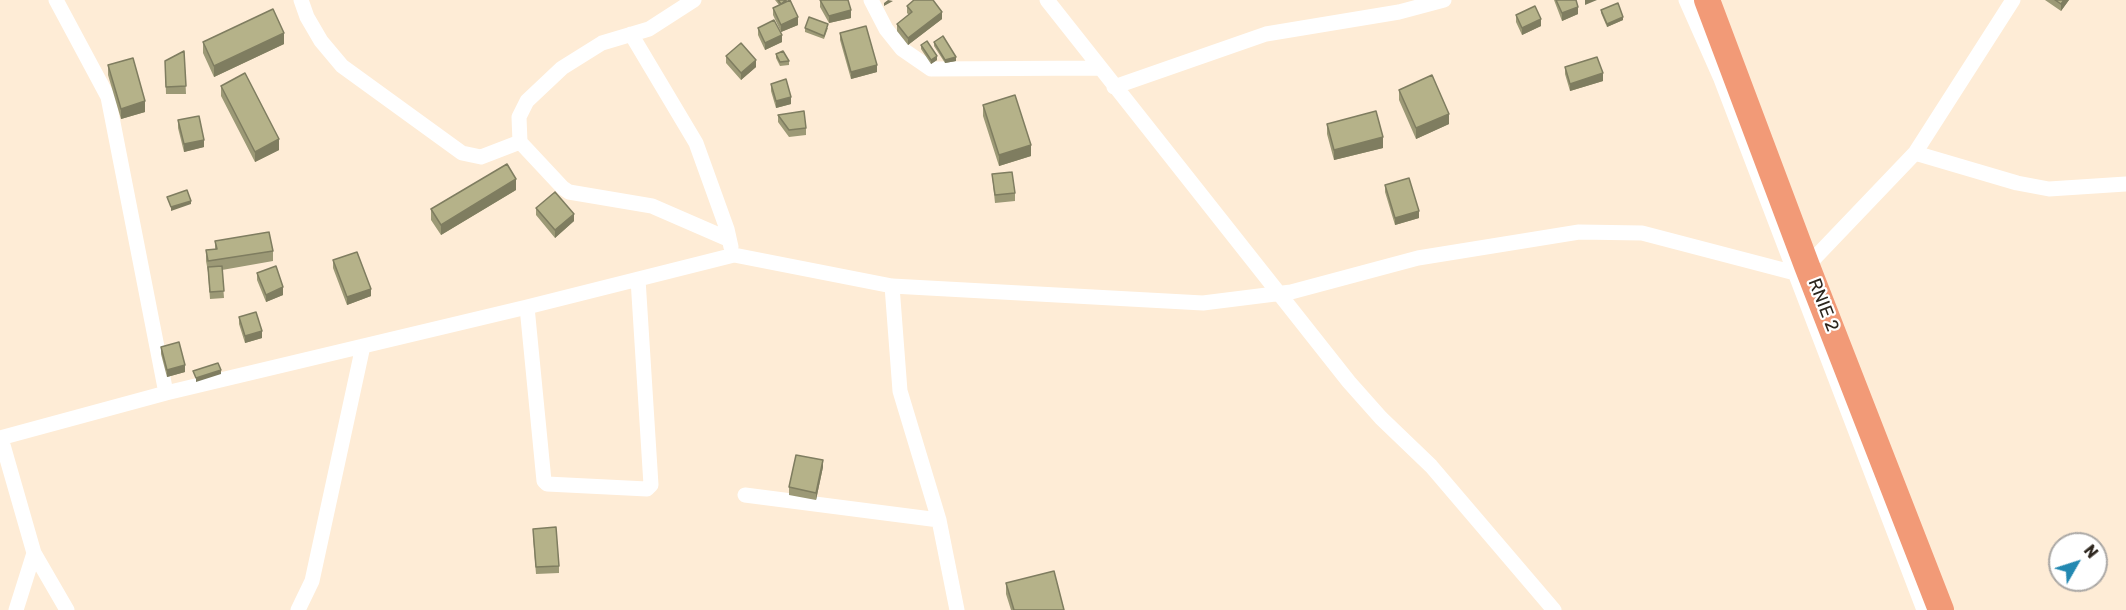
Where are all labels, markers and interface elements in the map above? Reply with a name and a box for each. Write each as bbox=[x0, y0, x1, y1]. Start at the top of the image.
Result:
street label: RNIE 2 bbox=[1803, 275, 1843, 335]
north arrow bbox=[2048, 532, 2108, 592]
text: N bbox=[2080, 541, 2102, 562]

